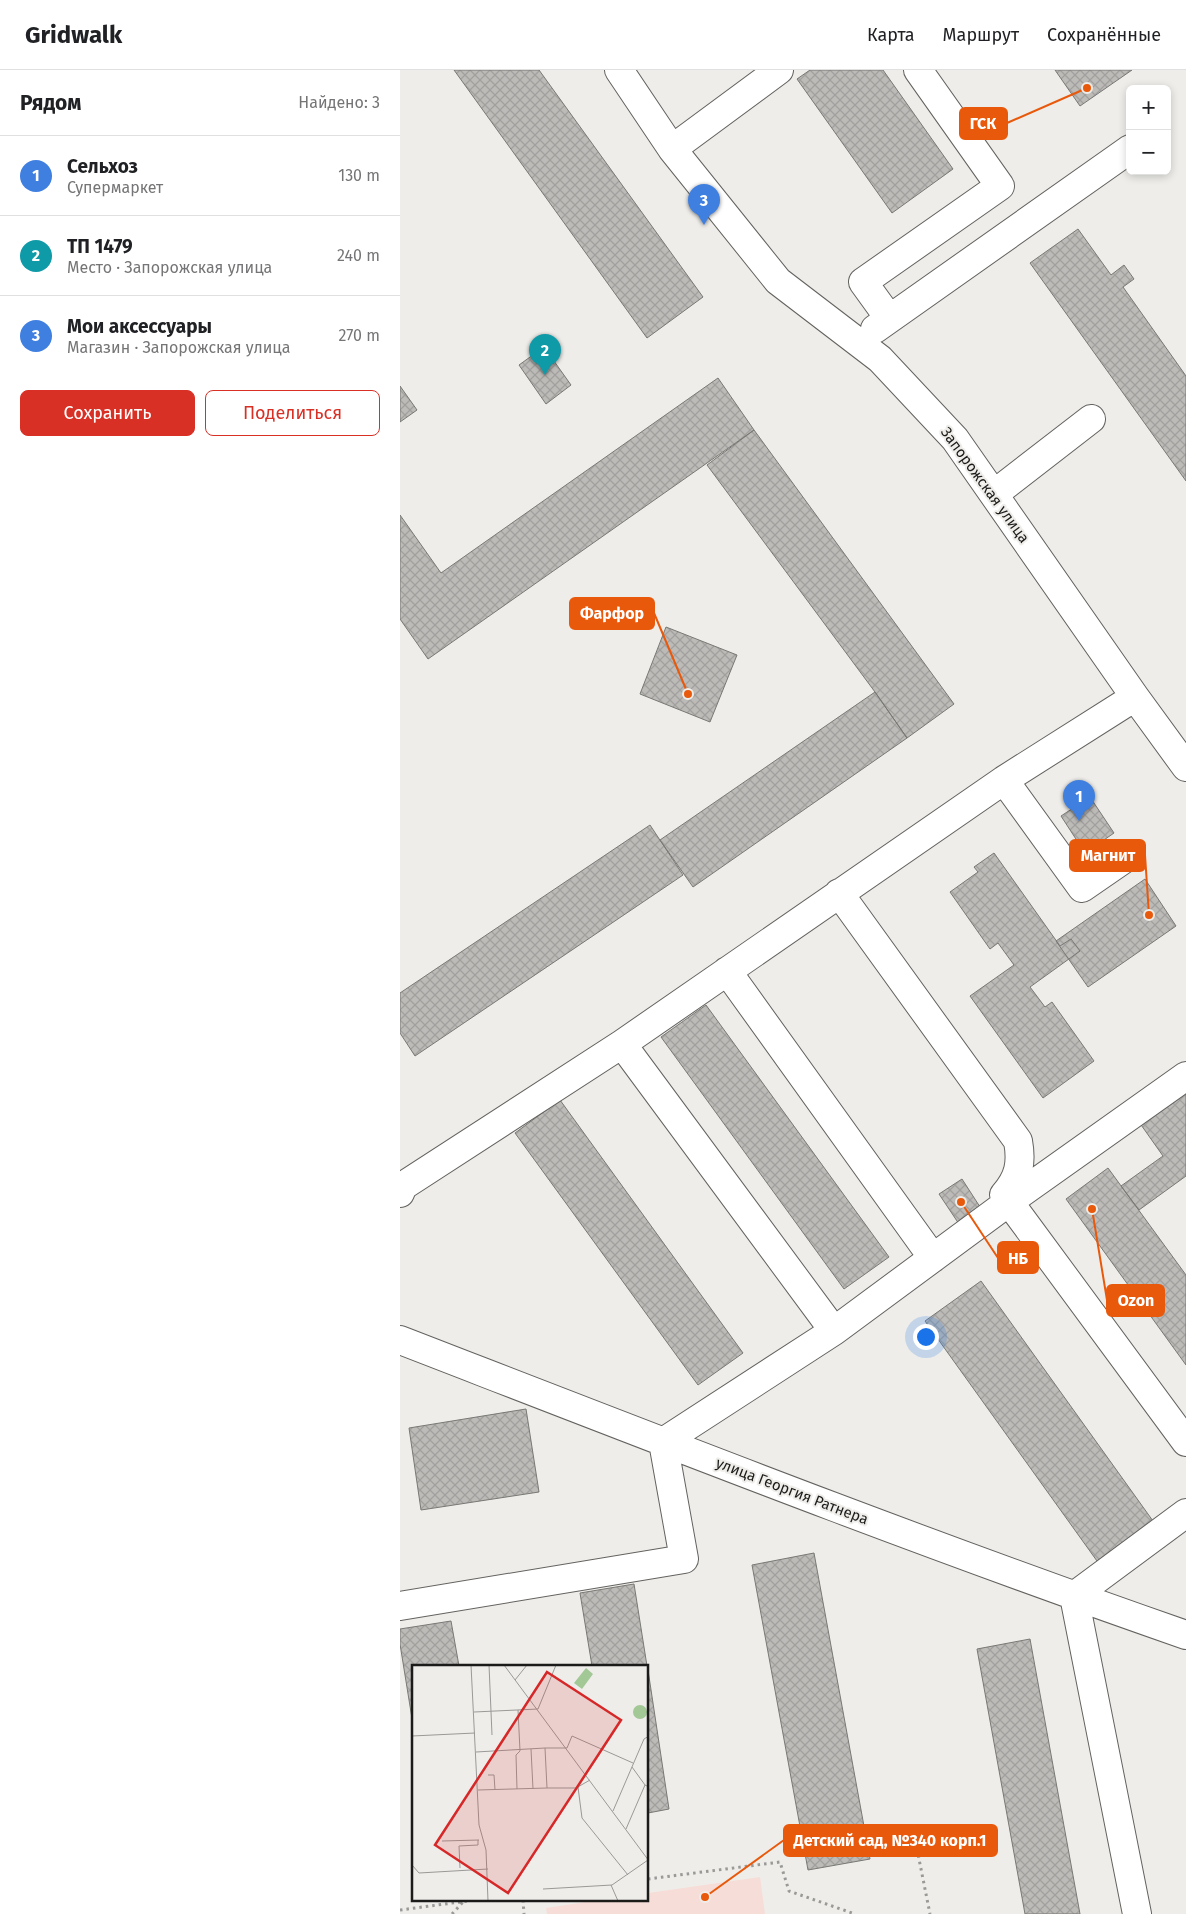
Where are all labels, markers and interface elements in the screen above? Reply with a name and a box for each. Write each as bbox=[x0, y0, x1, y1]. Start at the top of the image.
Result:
text: Gridwalk bbox=[25, 21, 122, 49]
text: Карта bbox=[867, 24, 915, 46]
text: Маршрут bbox=[943, 24, 1019, 46]
text: Сохранённые bbox=[1047, 24, 1161, 46]
map controls bbox=[1126, 85, 1171, 175]
button: + bbox=[1126, 85, 1171, 130]
text: Рядом bbox=[20, 90, 81, 116]
text: Найдено: 3 bbox=[298, 93, 380, 112]
callout: ГСК bbox=[960, 108, 1007, 139]
text: ГСК bbox=[970, 114, 997, 133]
button: − bbox=[1126, 130, 1171, 175]
text: Сельхоз bbox=[67, 155, 138, 178]
text: 1 bbox=[32, 166, 40, 185]
text: 130 m bbox=[338, 166, 380, 185]
text: Супермаркет bbox=[67, 178, 163, 197]
pin: 3 bbox=[688, 184, 720, 225]
text: ТП 1479 bbox=[67, 235, 133, 258]
text: 2 bbox=[32, 246, 40, 265]
text: 240 m bbox=[337, 246, 380, 265]
text: Место · Запорожская улица bbox=[67, 258, 272, 277]
text: Мои аксессуары bbox=[67, 315, 212, 338]
text: 3 bbox=[32, 326, 40, 345]
text: 270 m bbox=[338, 326, 380, 345]
pin: 2 bbox=[529, 334, 561, 375]
text: Магазин · Запорожская улица bbox=[67, 338, 290, 357]
button: Сохранить bbox=[20, 390, 195, 436]
button: Поделиться bbox=[205, 390, 380, 436]
street label: Запорожская улица bbox=[937, 424, 1033, 546]
callout: Фарфор bbox=[570, 598, 654, 629]
text: Фарфор bbox=[580, 604, 644, 623]
pin: 1 bbox=[1063, 780, 1095, 821]
callout: Магнит bbox=[1070, 840, 1145, 871]
text: Магнит bbox=[1081, 846, 1136, 865]
callout: НБ bbox=[998, 1242, 1038, 1273]
text: НБ bbox=[1008, 1249, 1029, 1268]
callout: Ozon bbox=[1107, 1285, 1164, 1316]
text: Ozon bbox=[1118, 1291, 1154, 1310]
your location bbox=[913, 1324, 939, 1350]
street label: улица Георгия Ратнера bbox=[713, 1454, 871, 1528]
inset map bbox=[412, 1665, 649, 1902]
callout: Детский сад, №340 корп.1 bbox=[784, 1825, 997, 1856]
text: Детский сад, №340 корп.1 bbox=[793, 1831, 986, 1850]

